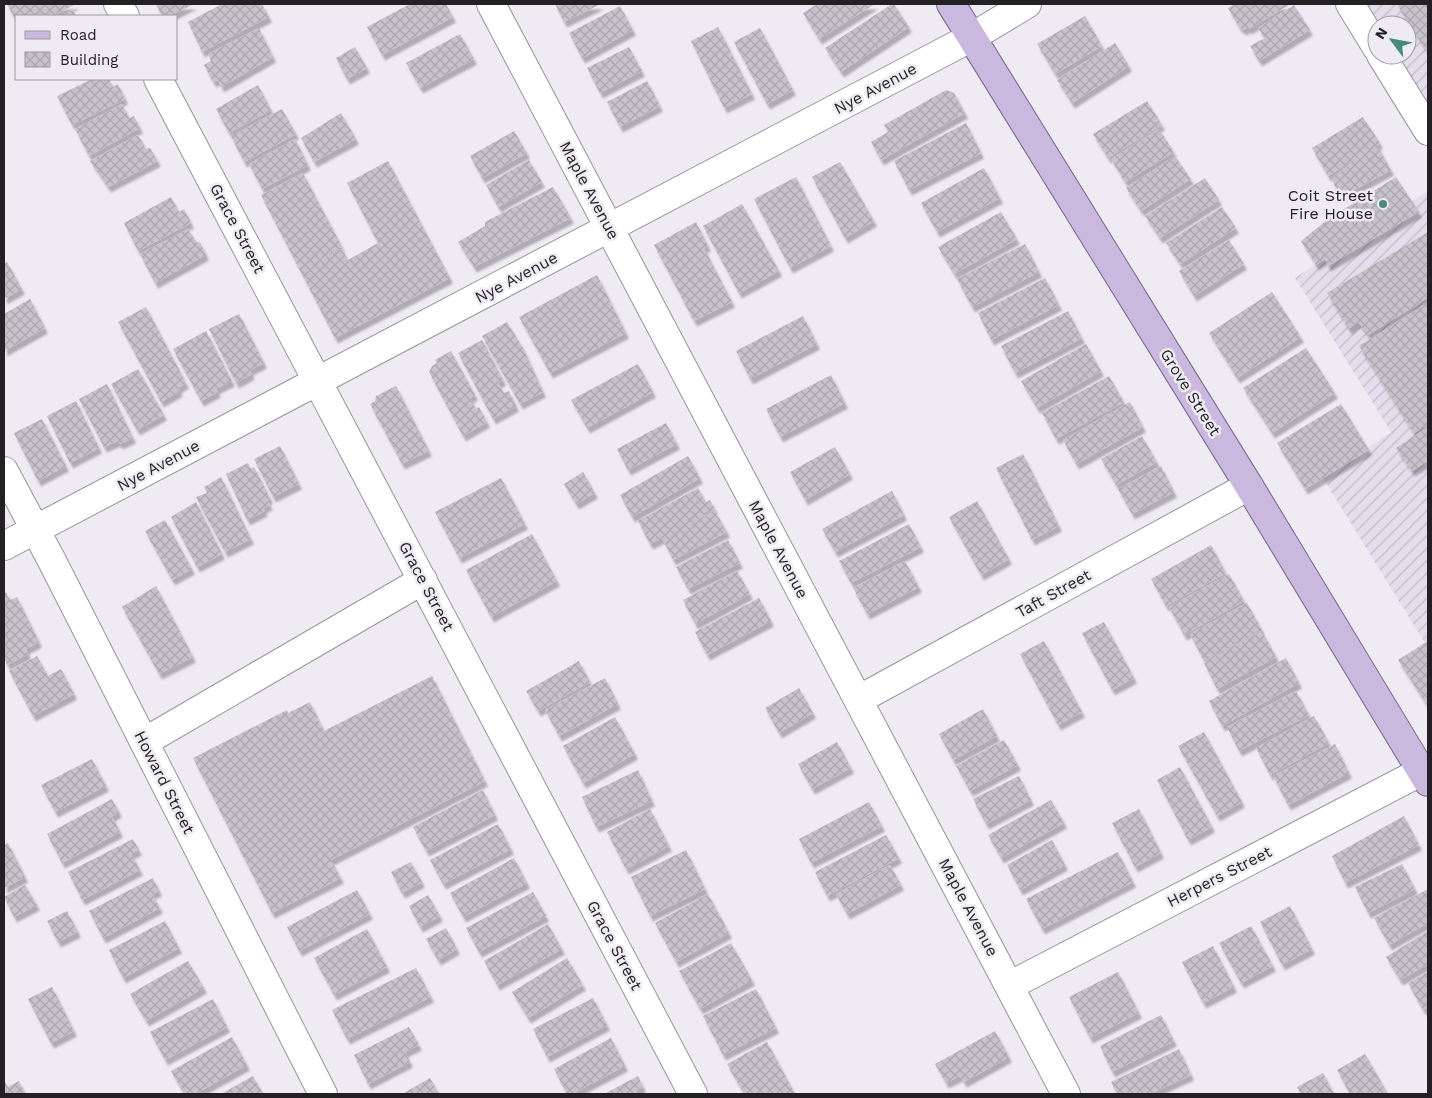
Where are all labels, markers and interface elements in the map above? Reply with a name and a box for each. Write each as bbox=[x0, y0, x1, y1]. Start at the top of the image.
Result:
legend bbox=[15, 15, 178, 80]
north arrow bbox=[1367, 15, 1417, 65]
text: N bbox=[1371, 24, 1391, 42]
text: Road bbox=[60, 26, 97, 44]
text: Building bbox=[60, 51, 118, 69]
street label: Nye Avenue bbox=[831, 59, 920, 118]
street label: Maple Avenue bbox=[556, 138, 623, 242]
street label: Grace Street bbox=[206, 180, 269, 277]
place label: Coit Street Fire House bbox=[1288, 186, 1373, 223]
marker: Coit Street Fire House bbox=[1377, 198, 1389, 210]
street label: Nye Avenue bbox=[472, 248, 561, 307]
street label: Grove Street bbox=[1156, 345, 1225, 439]
street label: Nye Avenue bbox=[114, 436, 203, 495]
street label: Maple Avenue bbox=[745, 497, 812, 601]
street label: Grace Street bbox=[395, 538, 458, 635]
street label: Taft Street bbox=[1012, 565, 1094, 622]
street label: Howard Street bbox=[130, 728, 199, 837]
street label: Herpers Street bbox=[1164, 842, 1275, 911]
street label: Maple Avenue bbox=[935, 855, 1002, 959]
street label: Grace Street bbox=[583, 897, 646, 994]

